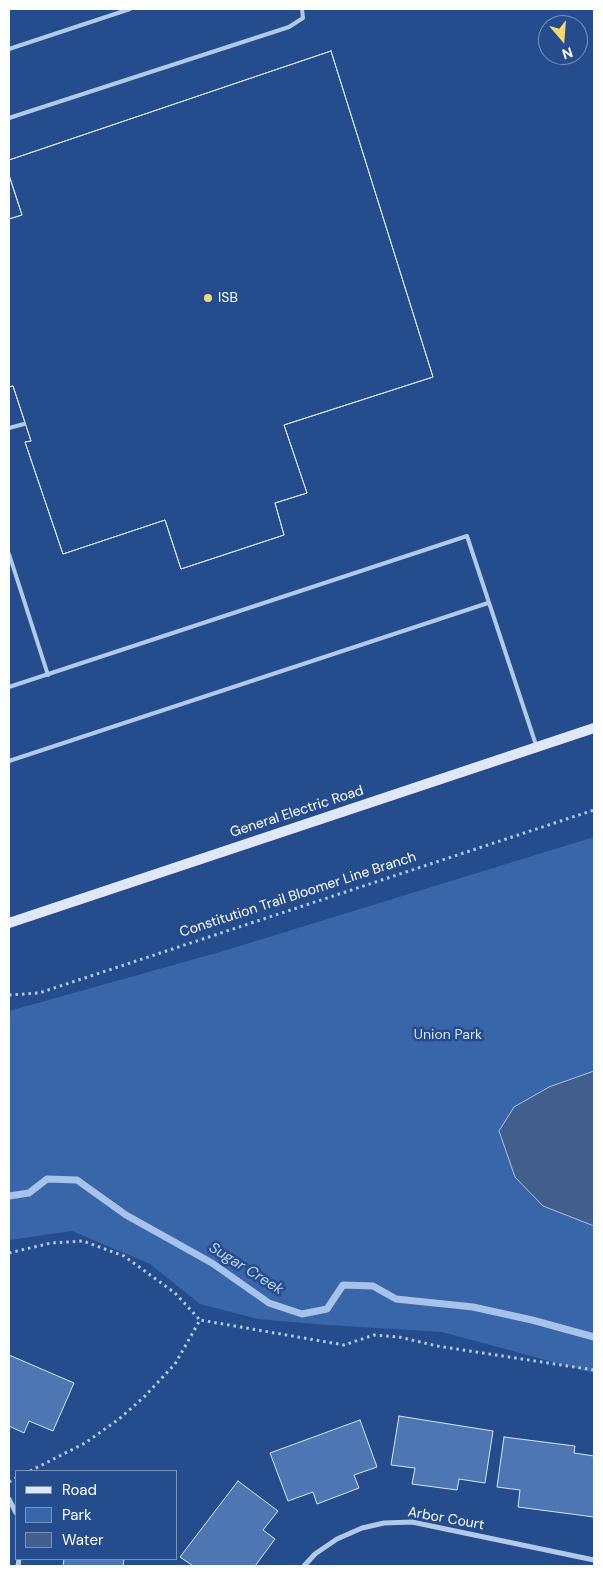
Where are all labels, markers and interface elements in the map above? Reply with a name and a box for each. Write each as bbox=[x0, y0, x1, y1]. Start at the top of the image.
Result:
north arrow bbox=[538, 15, 588, 65]
text: N bbox=[560, 43, 575, 63]
place label: ISB bbox=[218, 290, 238, 306]
marker: ISB bbox=[202, 292, 214, 304]
street label: General Electric Road bbox=[228, 782, 366, 842]
street label: Constitution Trail Bloomer Line Branch bbox=[178, 849, 418, 941]
park label: Union Park bbox=[414, 1027, 482, 1043]
water label: Sugar Creek bbox=[205, 1239, 287, 1299]
legend bbox=[15, 1470, 178, 1560]
text: Road bbox=[62, 1480, 97, 1500]
street label: Arbor Court bbox=[406, 1504, 486, 1534]
text: Park bbox=[62, 1505, 92, 1525]
text: Water bbox=[62, 1530, 103, 1550]

